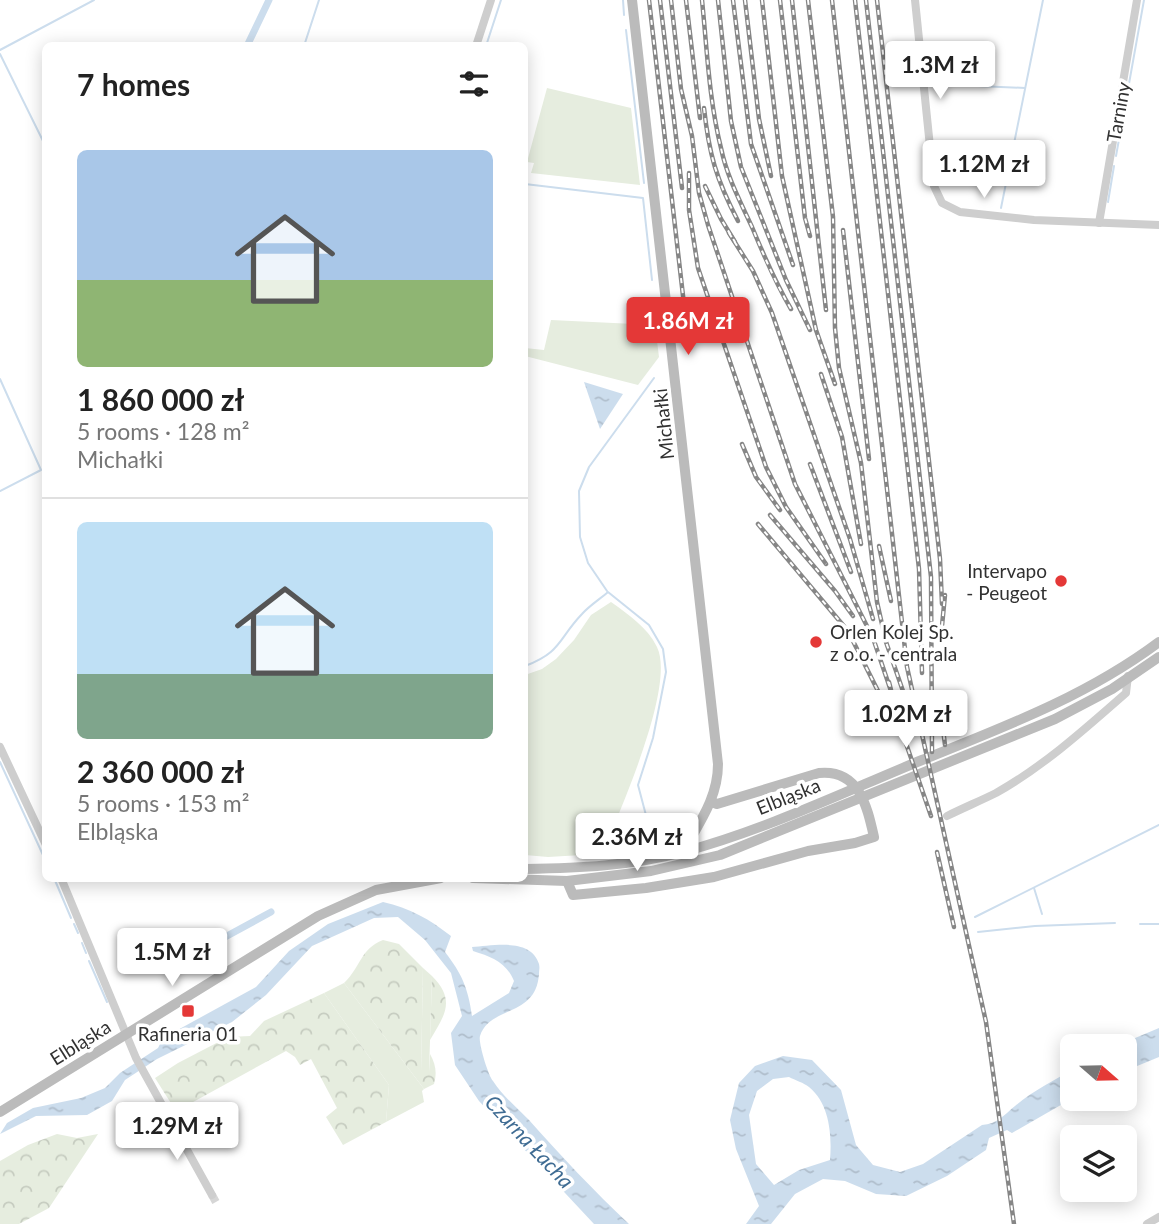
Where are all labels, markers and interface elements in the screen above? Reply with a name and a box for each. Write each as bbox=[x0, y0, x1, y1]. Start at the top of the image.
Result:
pin: 1.3M zł bbox=[875, 42, 1005, 101]
text: 1.3M zł bbox=[901, 50, 979, 78]
icon: filters bbox=[455, 65, 493, 103]
text: 7 homes bbox=[77, 66, 190, 102]
street label: Tarniny bbox=[1101, 80, 1135, 144]
pin: 1.12M zł bbox=[912, 140, 1056, 200]
text: 1.12M zł bbox=[939, 149, 1029, 177]
icon: home bbox=[222, 196, 348, 322]
pin: 1.86M zł bbox=[616, 298, 760, 357]
text: 1.86M zł bbox=[643, 306, 733, 334]
text: 1 860 000 zł bbox=[77, 381, 244, 417]
street label: Michałki bbox=[648, 387, 678, 461]
text: 5 rooms · 128 m² bbox=[77, 417, 249, 445]
text: Michałki bbox=[77, 445, 163, 473]
place label: Intervapo - Peugeot bbox=[966, 559, 1047, 604]
icon: home bbox=[222, 568, 348, 694]
marker: Intervapo - Peugeot bbox=[1053, 573, 1069, 589]
place label: Orlen Kolej Sp. z o.o. - centrala bbox=[830, 620, 957, 665]
marker: Orlen Kolej Sp. z o.o. - centrala bbox=[808, 634, 824, 650]
pin: 1.02M zł bbox=[834, 690, 978, 750]
text: 1.02M zł bbox=[861, 699, 951, 727]
text: 2 360 000 zł bbox=[77, 753, 244, 789]
street label: Elbląska bbox=[753, 773, 823, 819]
text: 5 rooms · 153 m² bbox=[77, 789, 249, 817]
pin: 2.36M zł bbox=[565, 814, 709, 873]
text: Elbląska bbox=[77, 817, 158, 845]
text: 2.36M zł bbox=[592, 822, 682, 850]
pin: 1.5M zł bbox=[107, 928, 237, 988]
text: 1.5M zł bbox=[133, 937, 211, 965]
marker: Rafineria 01 bbox=[180, 1003, 196, 1019]
street label: Elbląska bbox=[45, 1014, 115, 1070]
place label: Rafineria 01 bbox=[138, 1022, 238, 1045]
north arrow bbox=[1060, 1034, 1138, 1111]
map controls bbox=[1060, 1034, 1137, 1202]
water label: Czarna Łacha bbox=[481, 1089, 579, 1193]
pin: 1.29M zł bbox=[105, 1102, 249, 1162]
text: 1.29M zł bbox=[132, 1111, 222, 1139]
button: layers bbox=[1060, 1125, 1137, 1202]

